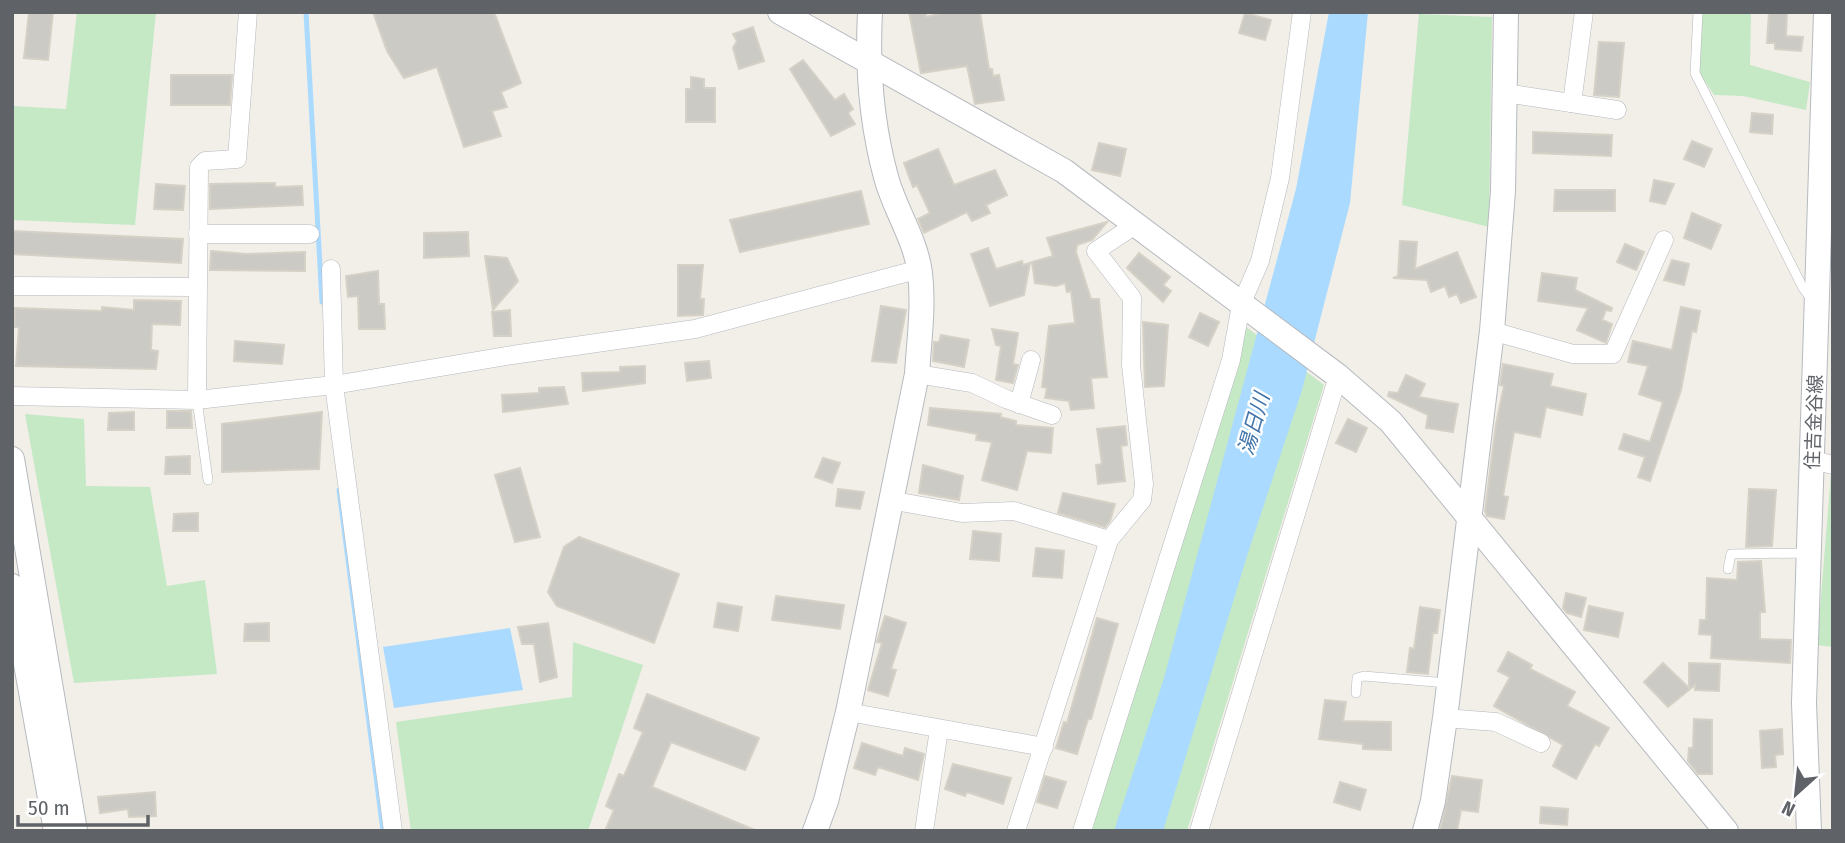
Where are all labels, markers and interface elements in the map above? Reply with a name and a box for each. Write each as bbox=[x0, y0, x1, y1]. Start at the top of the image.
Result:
street label: 住吉金谷線 bbox=[1801, 374, 1827, 470]
water label: 湯日川 bbox=[1233, 388, 1276, 458]
north arrow bbox=[1761, 759, 1831, 829]
scale bar bbox=[18, 784, 147, 828]
text: 50 m bbox=[28, 795, 70, 821]
text: N bbox=[1778, 796, 1799, 822]

